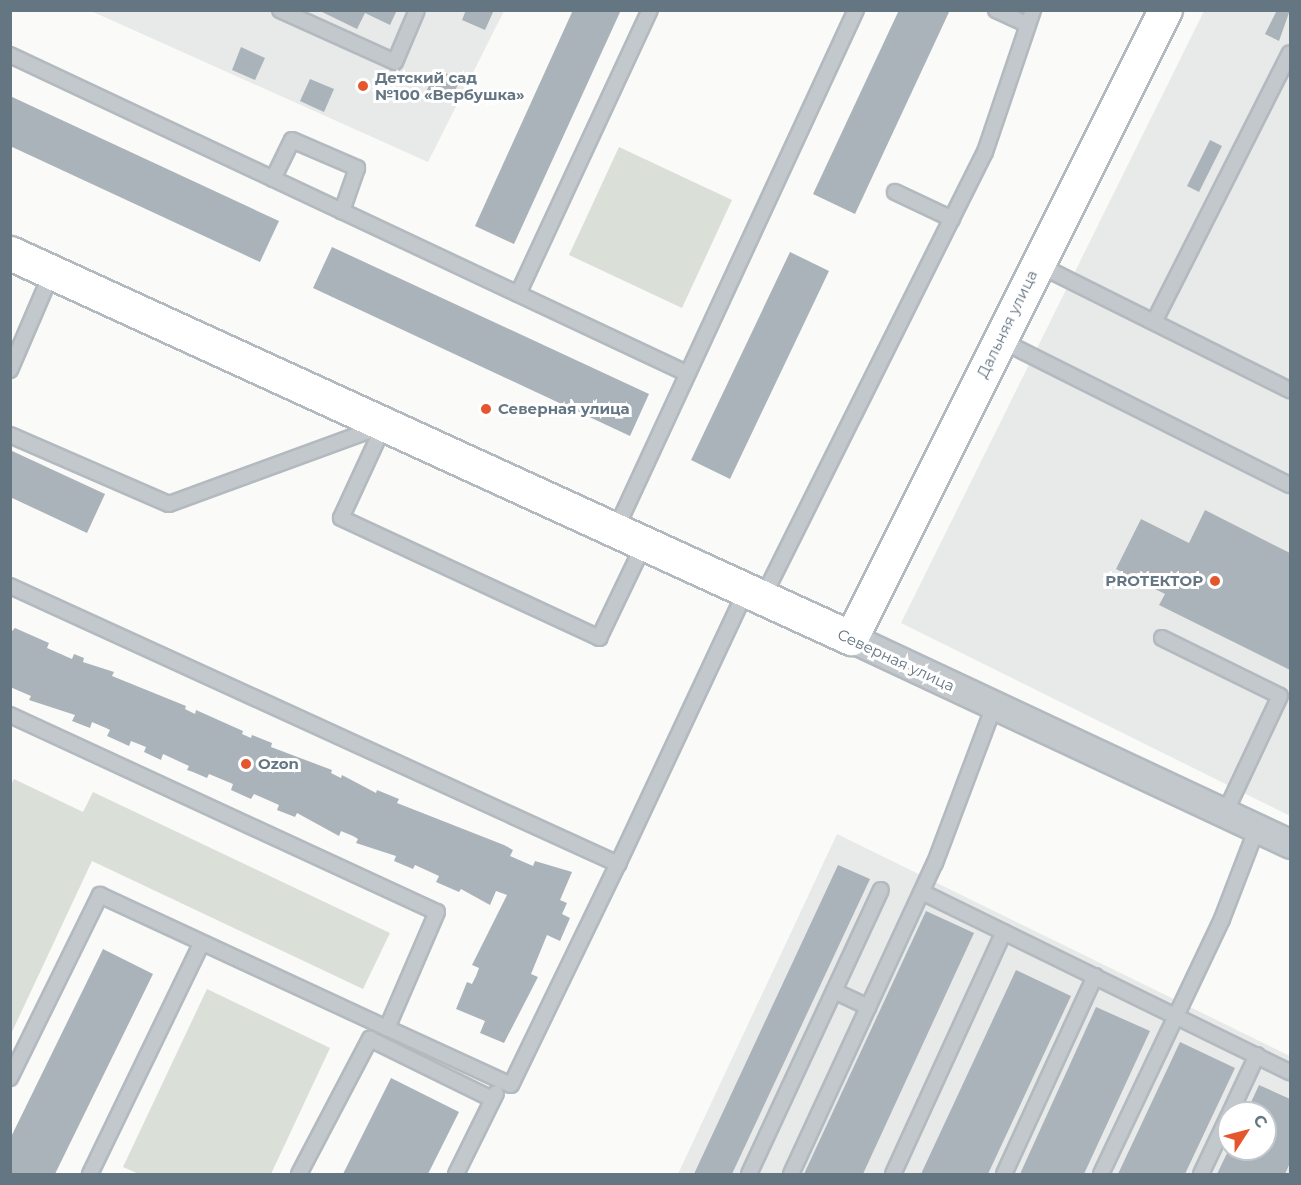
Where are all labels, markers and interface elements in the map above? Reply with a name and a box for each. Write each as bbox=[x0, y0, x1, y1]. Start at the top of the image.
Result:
place label: Детский сад №100 «Вербушка» bbox=[375, 68, 525, 103]
marker: Детский сад №100 «Вербушка» bbox=[356, 79, 370, 93]
street label: Дальняя улица bbox=[973, 267, 1041, 381]
place label: Северная улица bbox=[498, 400, 630, 418]
marker: Северная улица bbox=[479, 402, 493, 416]
place label: PROТЕКТОР bbox=[1105, 572, 1203, 590]
marker: PROТЕКТОР bbox=[1208, 574, 1222, 588]
street label: Северная улица bbox=[835, 625, 957, 695]
place label: Ozon bbox=[258, 755, 299, 773]
marker: Ozon bbox=[239, 757, 253, 771]
north arrow bbox=[1217, 1101, 1277, 1161]
text: С bbox=[1249, 1111, 1271, 1132]

